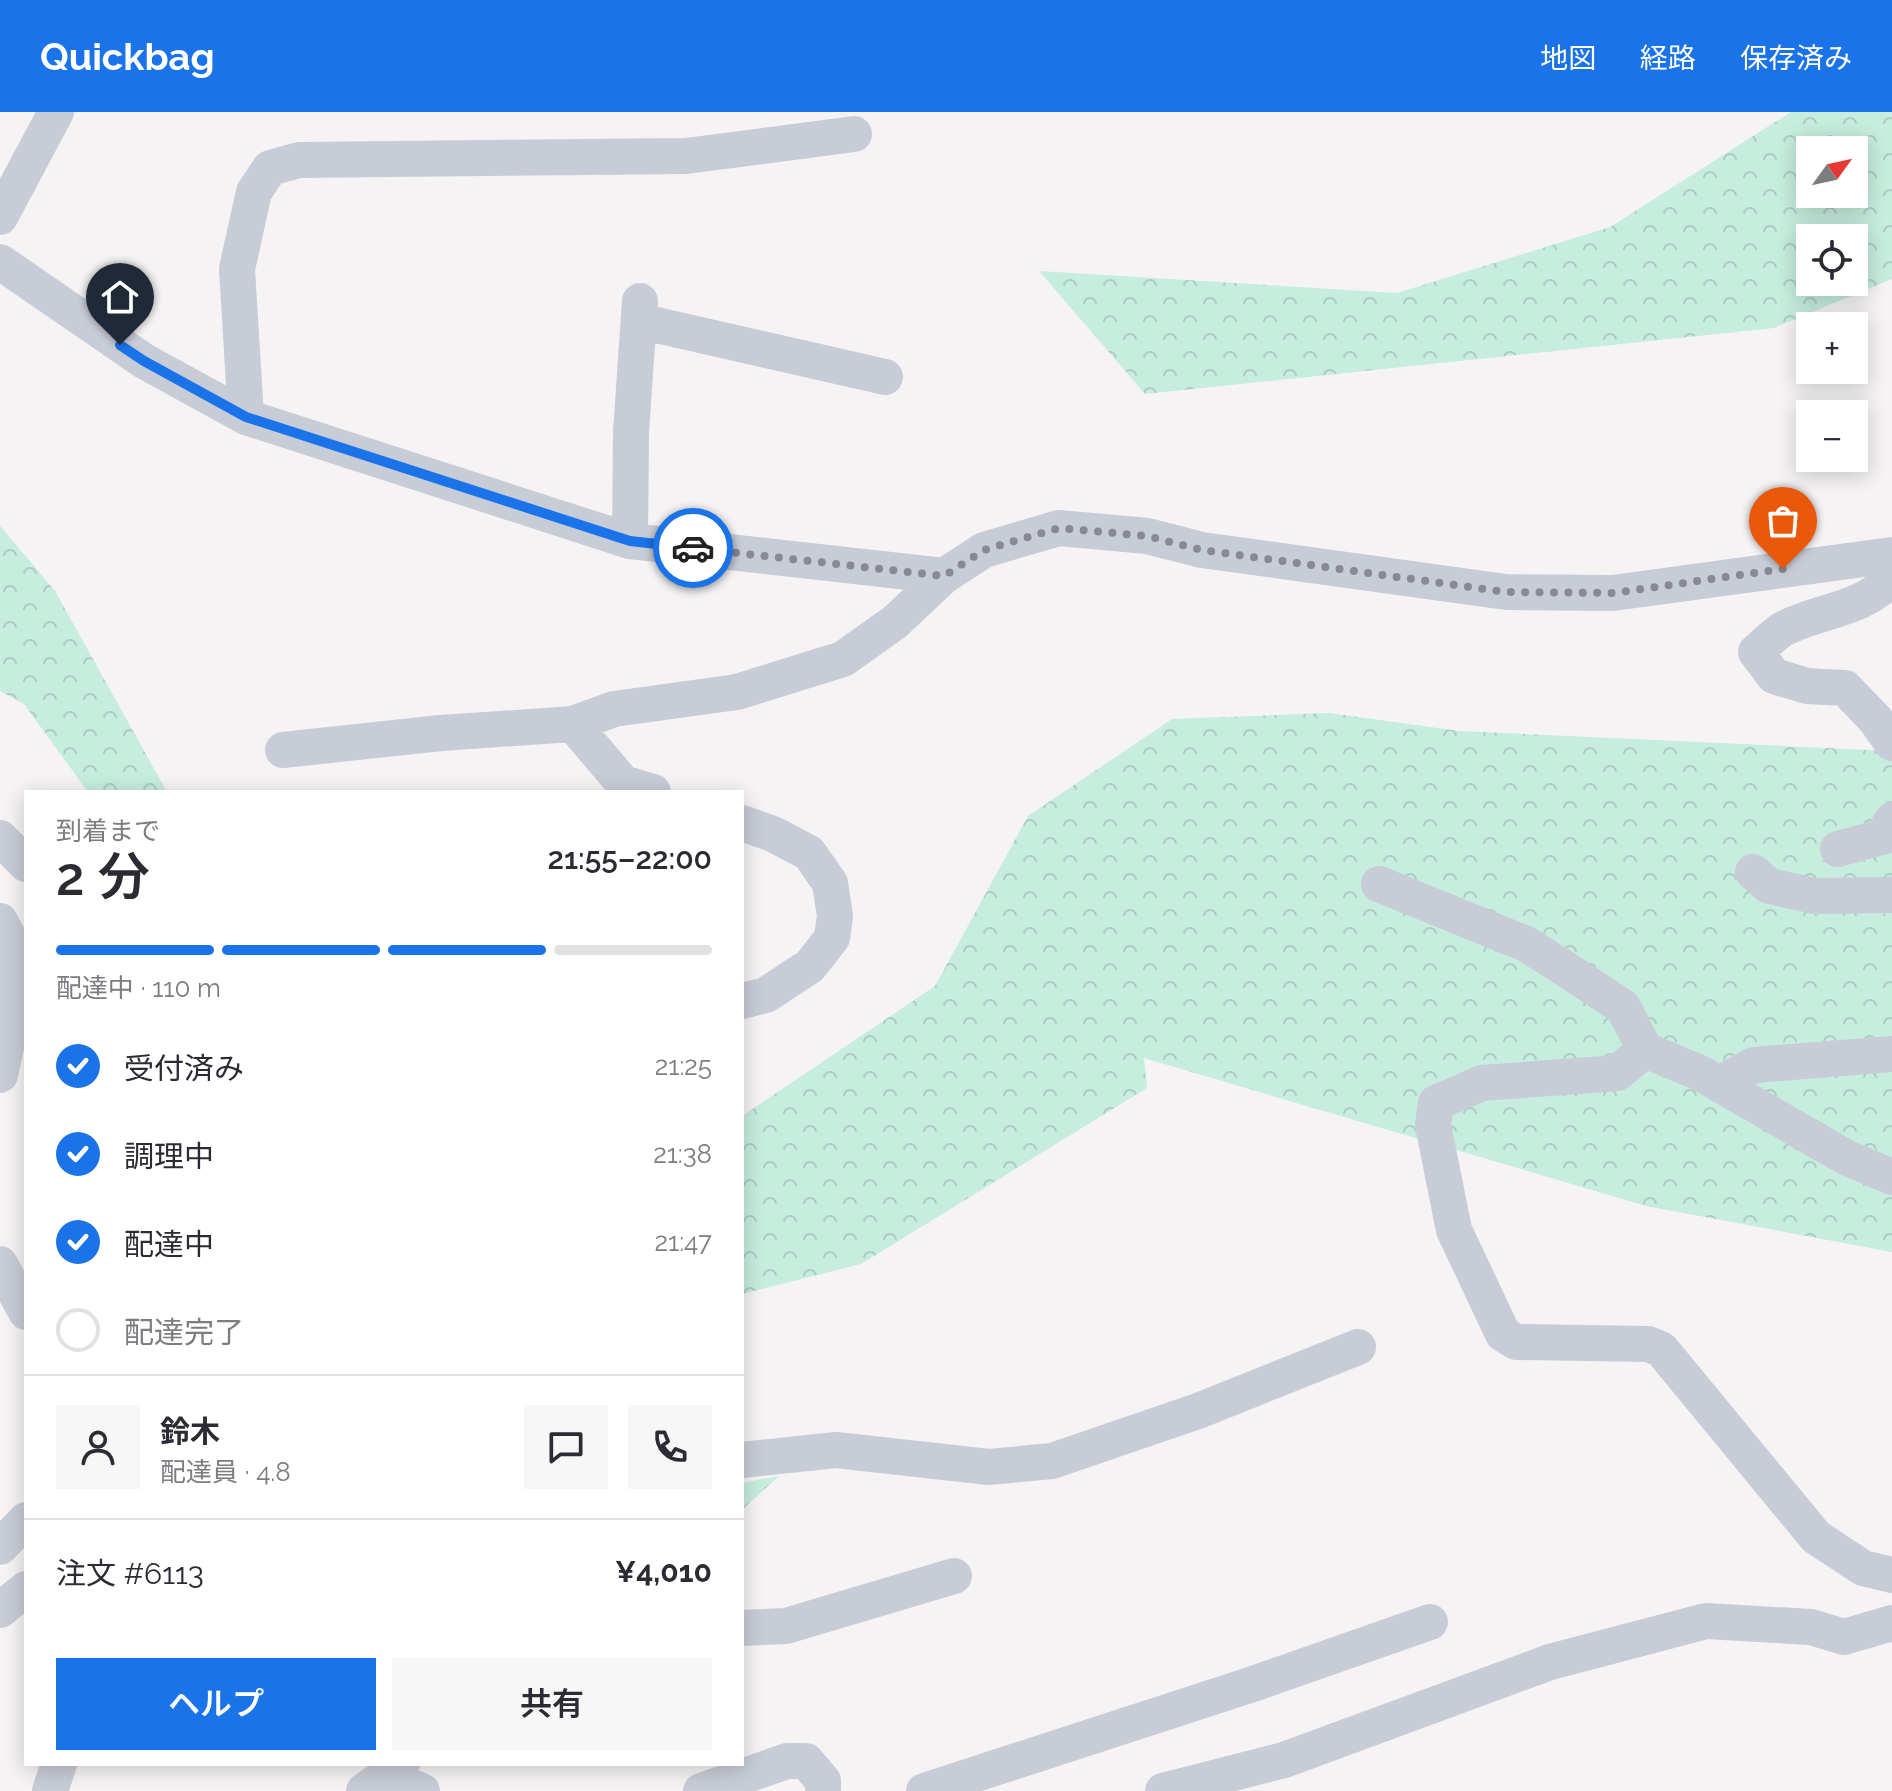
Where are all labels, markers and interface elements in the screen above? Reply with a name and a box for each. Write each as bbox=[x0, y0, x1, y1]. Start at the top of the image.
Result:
text: Quickbag bbox=[40, 34, 215, 79]
text: 地図 bbox=[1540, 42, 1596, 75]
text: 経路 bbox=[1640, 42, 1696, 75]
text: 保存済み bbox=[1740, 42, 1852, 75]
north arrow bbox=[1796, 136, 1868, 208]
map controls bbox=[1796, 136, 1868, 472]
button: locate bbox=[1796, 224, 1868, 296]
pin bbox=[86, 263, 154, 345]
icon: home bbox=[98, 275, 142, 319]
button: + bbox=[1796, 312, 1868, 384]
button: − bbox=[1796, 400, 1868, 472]
pin bbox=[1749, 487, 1817, 569]
icon: bag bbox=[1761, 499, 1805, 543]
courier bbox=[653, 508, 733, 588]
icon: car bbox=[671, 526, 715, 570]
text: 到着まで bbox=[56, 816, 160, 846]
text: 21:55–22:00 bbox=[547, 841, 712, 876]
text: 2 分 bbox=[56, 846, 149, 907]
text: 配達中 · 110 m bbox=[56, 973, 221, 1003]
icon: check bbox=[56, 1044, 100, 1088]
text: 受付済み bbox=[124, 1051, 244, 1086]
text: 21:25 bbox=[655, 1051, 712, 1081]
icon: check bbox=[56, 1132, 100, 1176]
text: 調理中 bbox=[124, 1139, 214, 1174]
text: 21:38 bbox=[653, 1139, 712, 1169]
icon: check bbox=[56, 1220, 100, 1264]
text: 配達中 bbox=[124, 1227, 214, 1262]
text: 21:47 bbox=[654, 1227, 712, 1257]
text: 配達完了 bbox=[124, 1315, 244, 1350]
button: person bbox=[56, 1405, 140, 1489]
button: chat bbox=[524, 1405, 608, 1489]
button: phone bbox=[628, 1405, 712, 1489]
text: 鈴木 bbox=[160, 1414, 220, 1449]
text: 配達員 · 4.8 bbox=[160, 1457, 291, 1487]
text: ¥4,010 bbox=[615, 1554, 712, 1589]
text: 注文 #6113 bbox=[56, 1556, 204, 1591]
button: ヘルプ bbox=[56, 1658, 376, 1750]
button: 共有 bbox=[392, 1658, 712, 1750]

